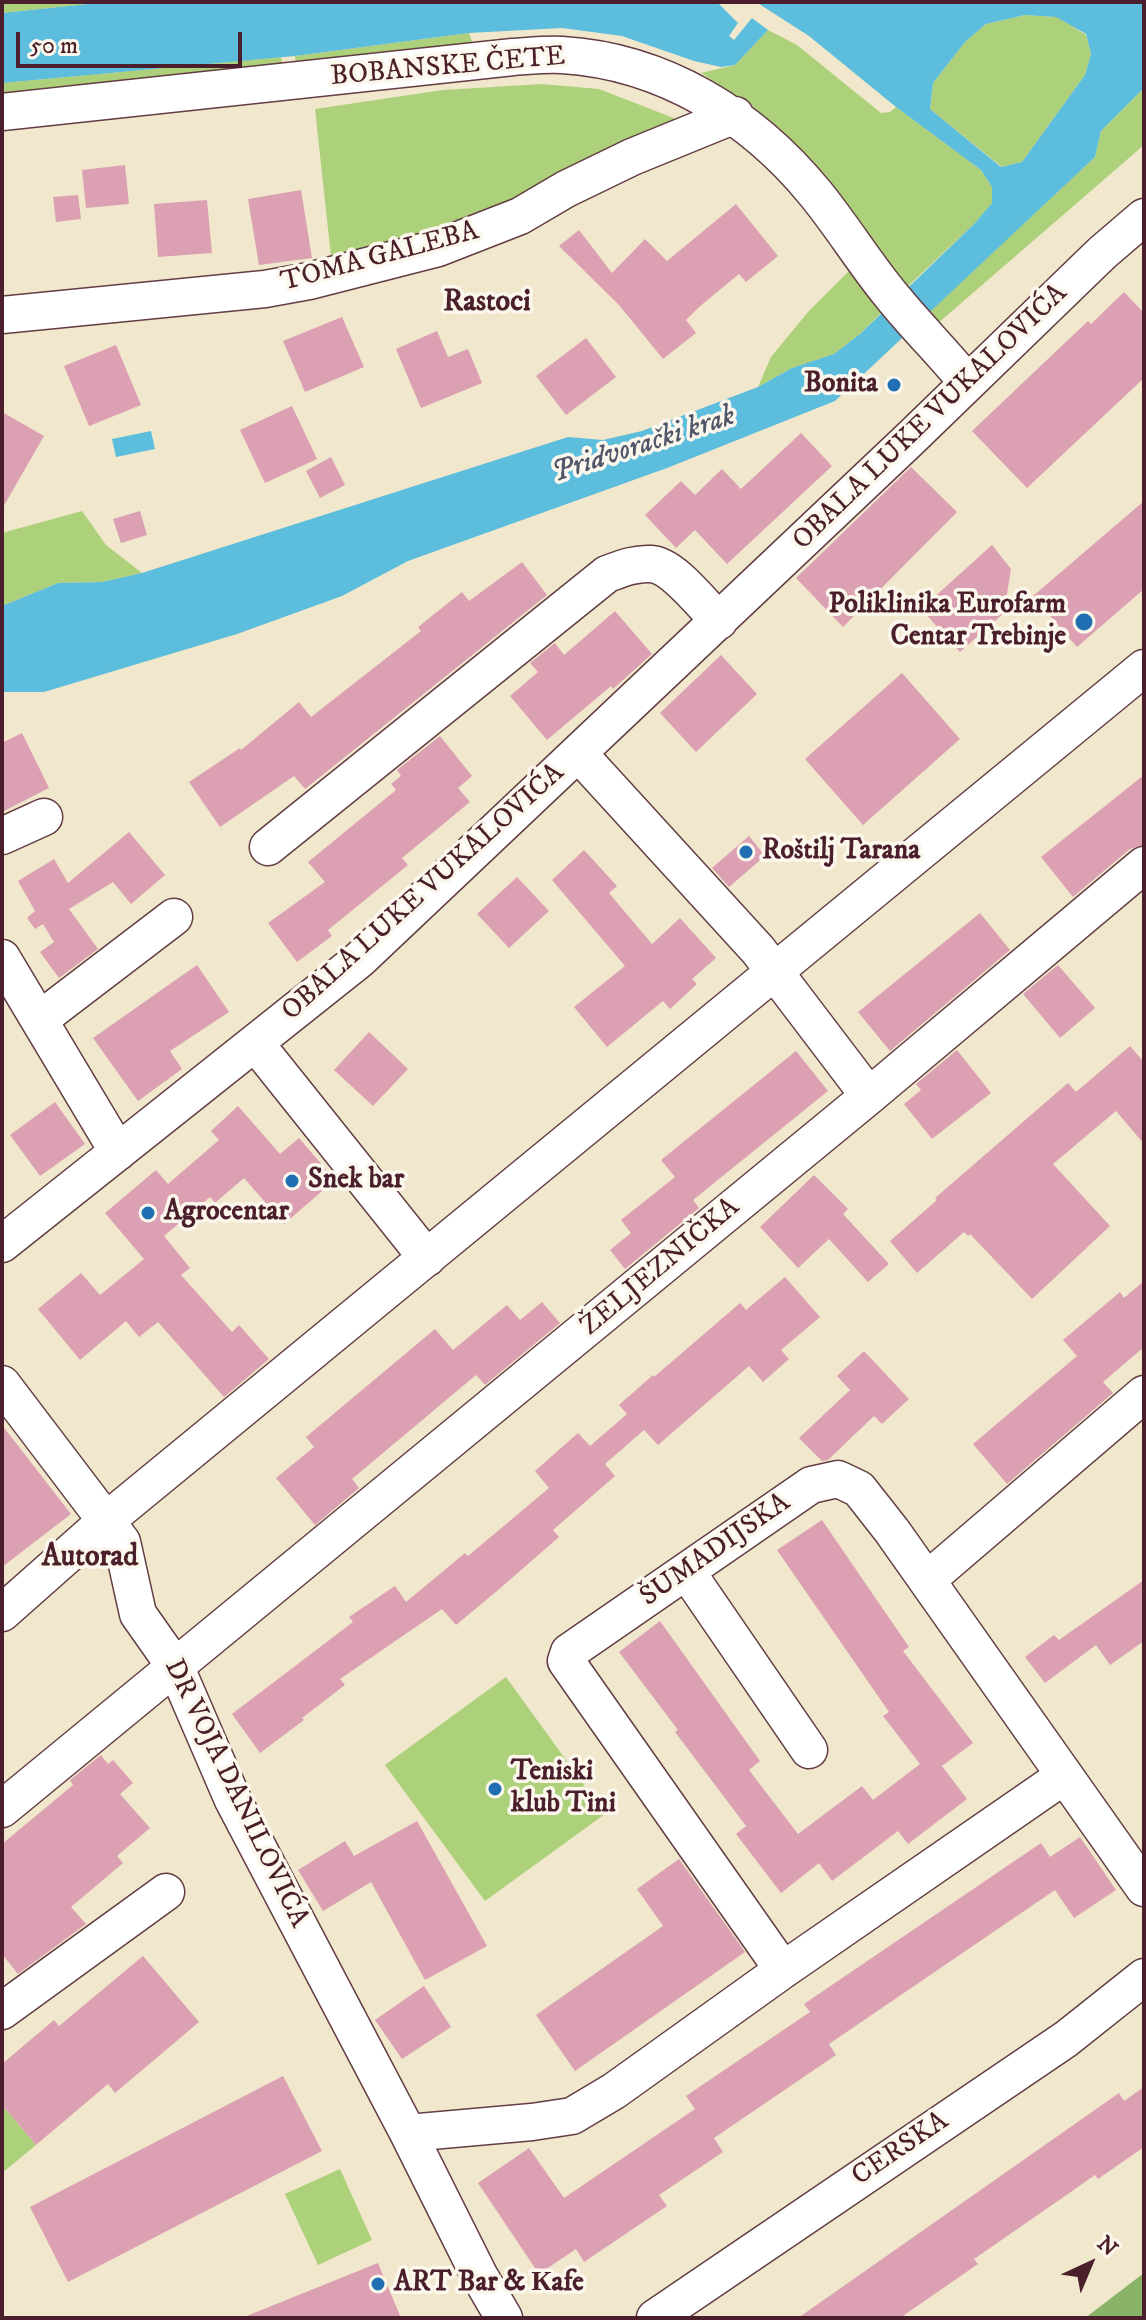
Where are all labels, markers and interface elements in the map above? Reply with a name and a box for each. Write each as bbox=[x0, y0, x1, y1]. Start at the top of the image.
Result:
scale bar bbox=[20, 16, 246, 66]
text: 50 m bbox=[30, 31, 78, 61]
street label: BOBANSKE ČETE bbox=[329, 41, 567, 95]
street label: TOMA GALEBA bbox=[278, 215, 482, 301]
street label: OBALA LUKE VUKALOVIĆA bbox=[787, 278, 1075, 558]
district label: Rastoci bbox=[443, 286, 531, 322]
place label: Bonita bbox=[804, 368, 878, 402]
marker: Bonita bbox=[885, 376, 903, 394]
water label: Pridvorački krak bbox=[548, 399, 740, 493]
place label: Poliklinika Eurofarm Centar Trebinje bbox=[828, 589, 1066, 655]
marker: Poliklinika Eurofarm Centar Trebinje bbox=[1073, 611, 1095, 633]
street label: OBALA LUKE VUKALOVIĆA bbox=[276, 757, 572, 1029]
place label: Roštilj Tarana bbox=[762, 835, 920, 869]
marker: Roštilj Tarana bbox=[737, 843, 755, 861]
place label: Snek bar bbox=[308, 1164, 404, 1198]
marker: Snek bar bbox=[283, 1172, 301, 1190]
street label: ŽELJEZNIČKA bbox=[575, 1192, 747, 1344]
place label: Agrocentar bbox=[164, 1196, 289, 1230]
marker: Agrocentar bbox=[139, 1204, 157, 1222]
street label: ŠUMADIJSKA bbox=[635, 1487, 797, 1615]
district label: Autorad bbox=[42, 1541, 138, 1577]
street label: DR VOJA DANILOVIĆA bbox=[155, 1654, 315, 1934]
place label: Teniski klub Tini bbox=[511, 1756, 616, 1822]
marker: Teniski klub Tini bbox=[486, 1780, 504, 1798]
street label: CERSKA bbox=[846, 2106, 956, 2194]
north arrow bbox=[1050, 2224, 1130, 2304]
text: N bbox=[1091, 2230, 1123, 2262]
place label: ART Bar & Кafe bbox=[394, 2267, 584, 2301]
marker: ART Bar & Кafe bbox=[369, 2275, 387, 2293]

